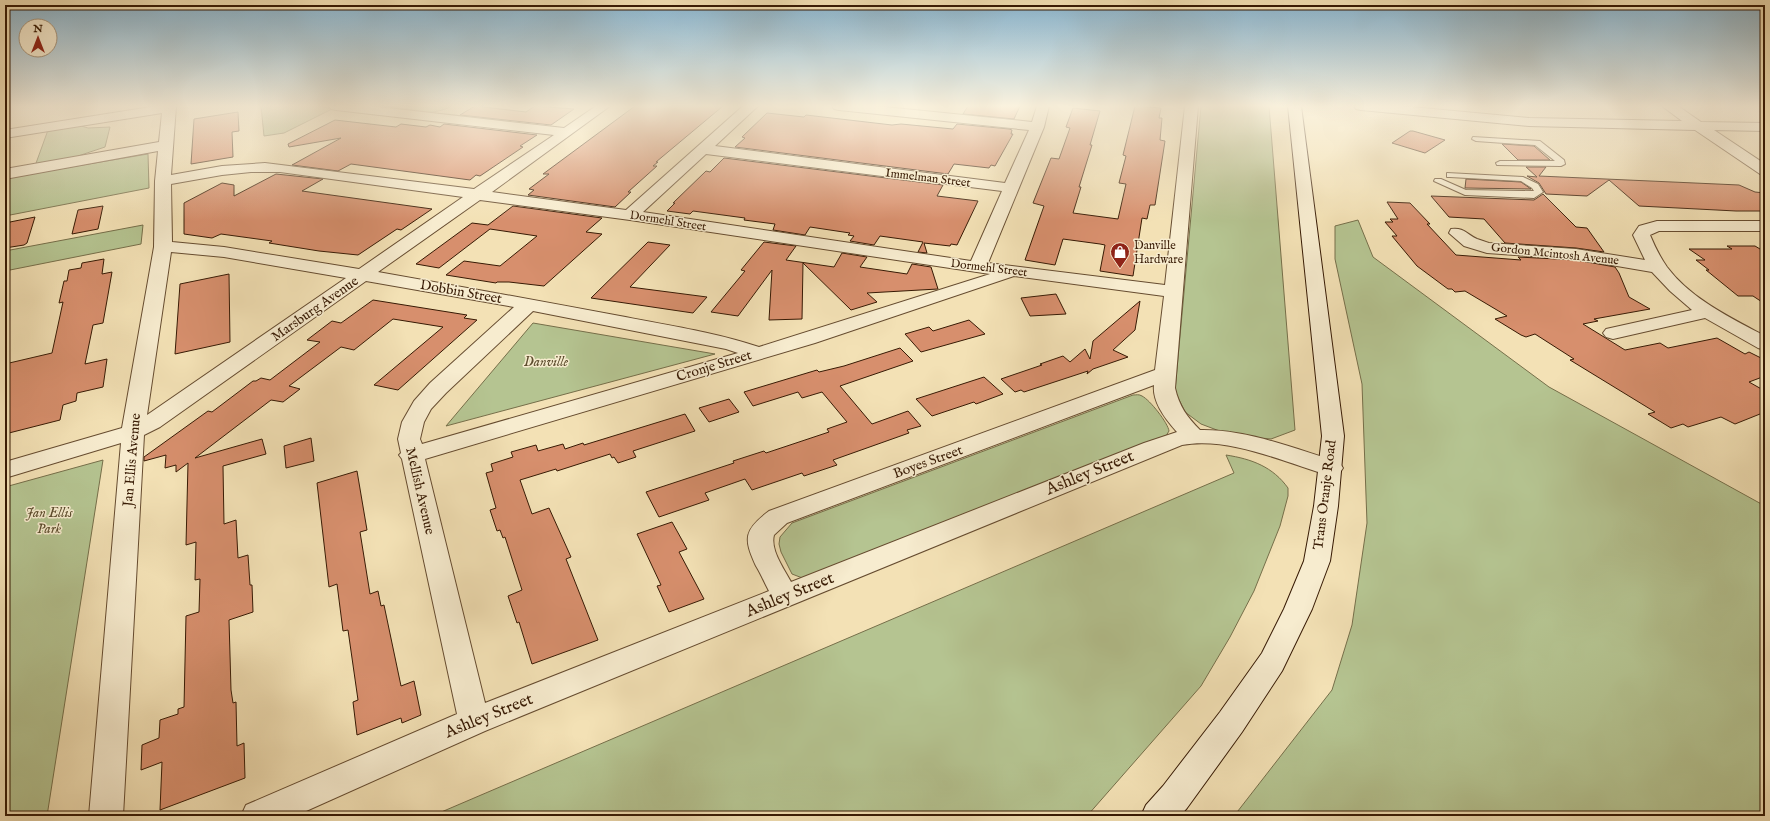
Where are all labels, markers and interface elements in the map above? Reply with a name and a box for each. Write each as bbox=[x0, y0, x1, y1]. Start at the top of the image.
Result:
north arrow bbox=[18, 18, 58, 58]
text: N bbox=[32, 22, 43, 36]
street label: Immelman Street bbox=[885, 165, 971, 191]
street label: Dormehl Street bbox=[629, 208, 707, 234]
place label: Danville Hardware bbox=[1134, 238, 1184, 267]
street label: Gordon Mcintosh Avenue bbox=[1490, 240, 1620, 268]
shop icon: Danville Hardware bbox=[1109, 241, 1131, 269]
street label: Dormehl Street bbox=[950, 256, 1028, 280]
street label: Marsburg Avenue bbox=[268, 272, 363, 346]
street label: Dobbin Street bbox=[419, 276, 503, 308]
street label: Cronje Street bbox=[674, 346, 754, 386]
park label: Danville bbox=[524, 353, 569, 371]
street label: Jan Ellis Avenue bbox=[119, 412, 145, 509]
street label: Trans Oranje Road bbox=[1309, 439, 1341, 551]
street label: Boyes Street bbox=[891, 441, 965, 483]
street label: Mellish Avenue bbox=[401, 446, 439, 537]
street label: Ashley Street bbox=[1042, 446, 1137, 501]
park label: Jan Ellis Park bbox=[25, 504, 74, 538]
street label: Ashley Street bbox=[742, 568, 837, 623]
street label: Ashley Street bbox=[441, 689, 536, 744]

